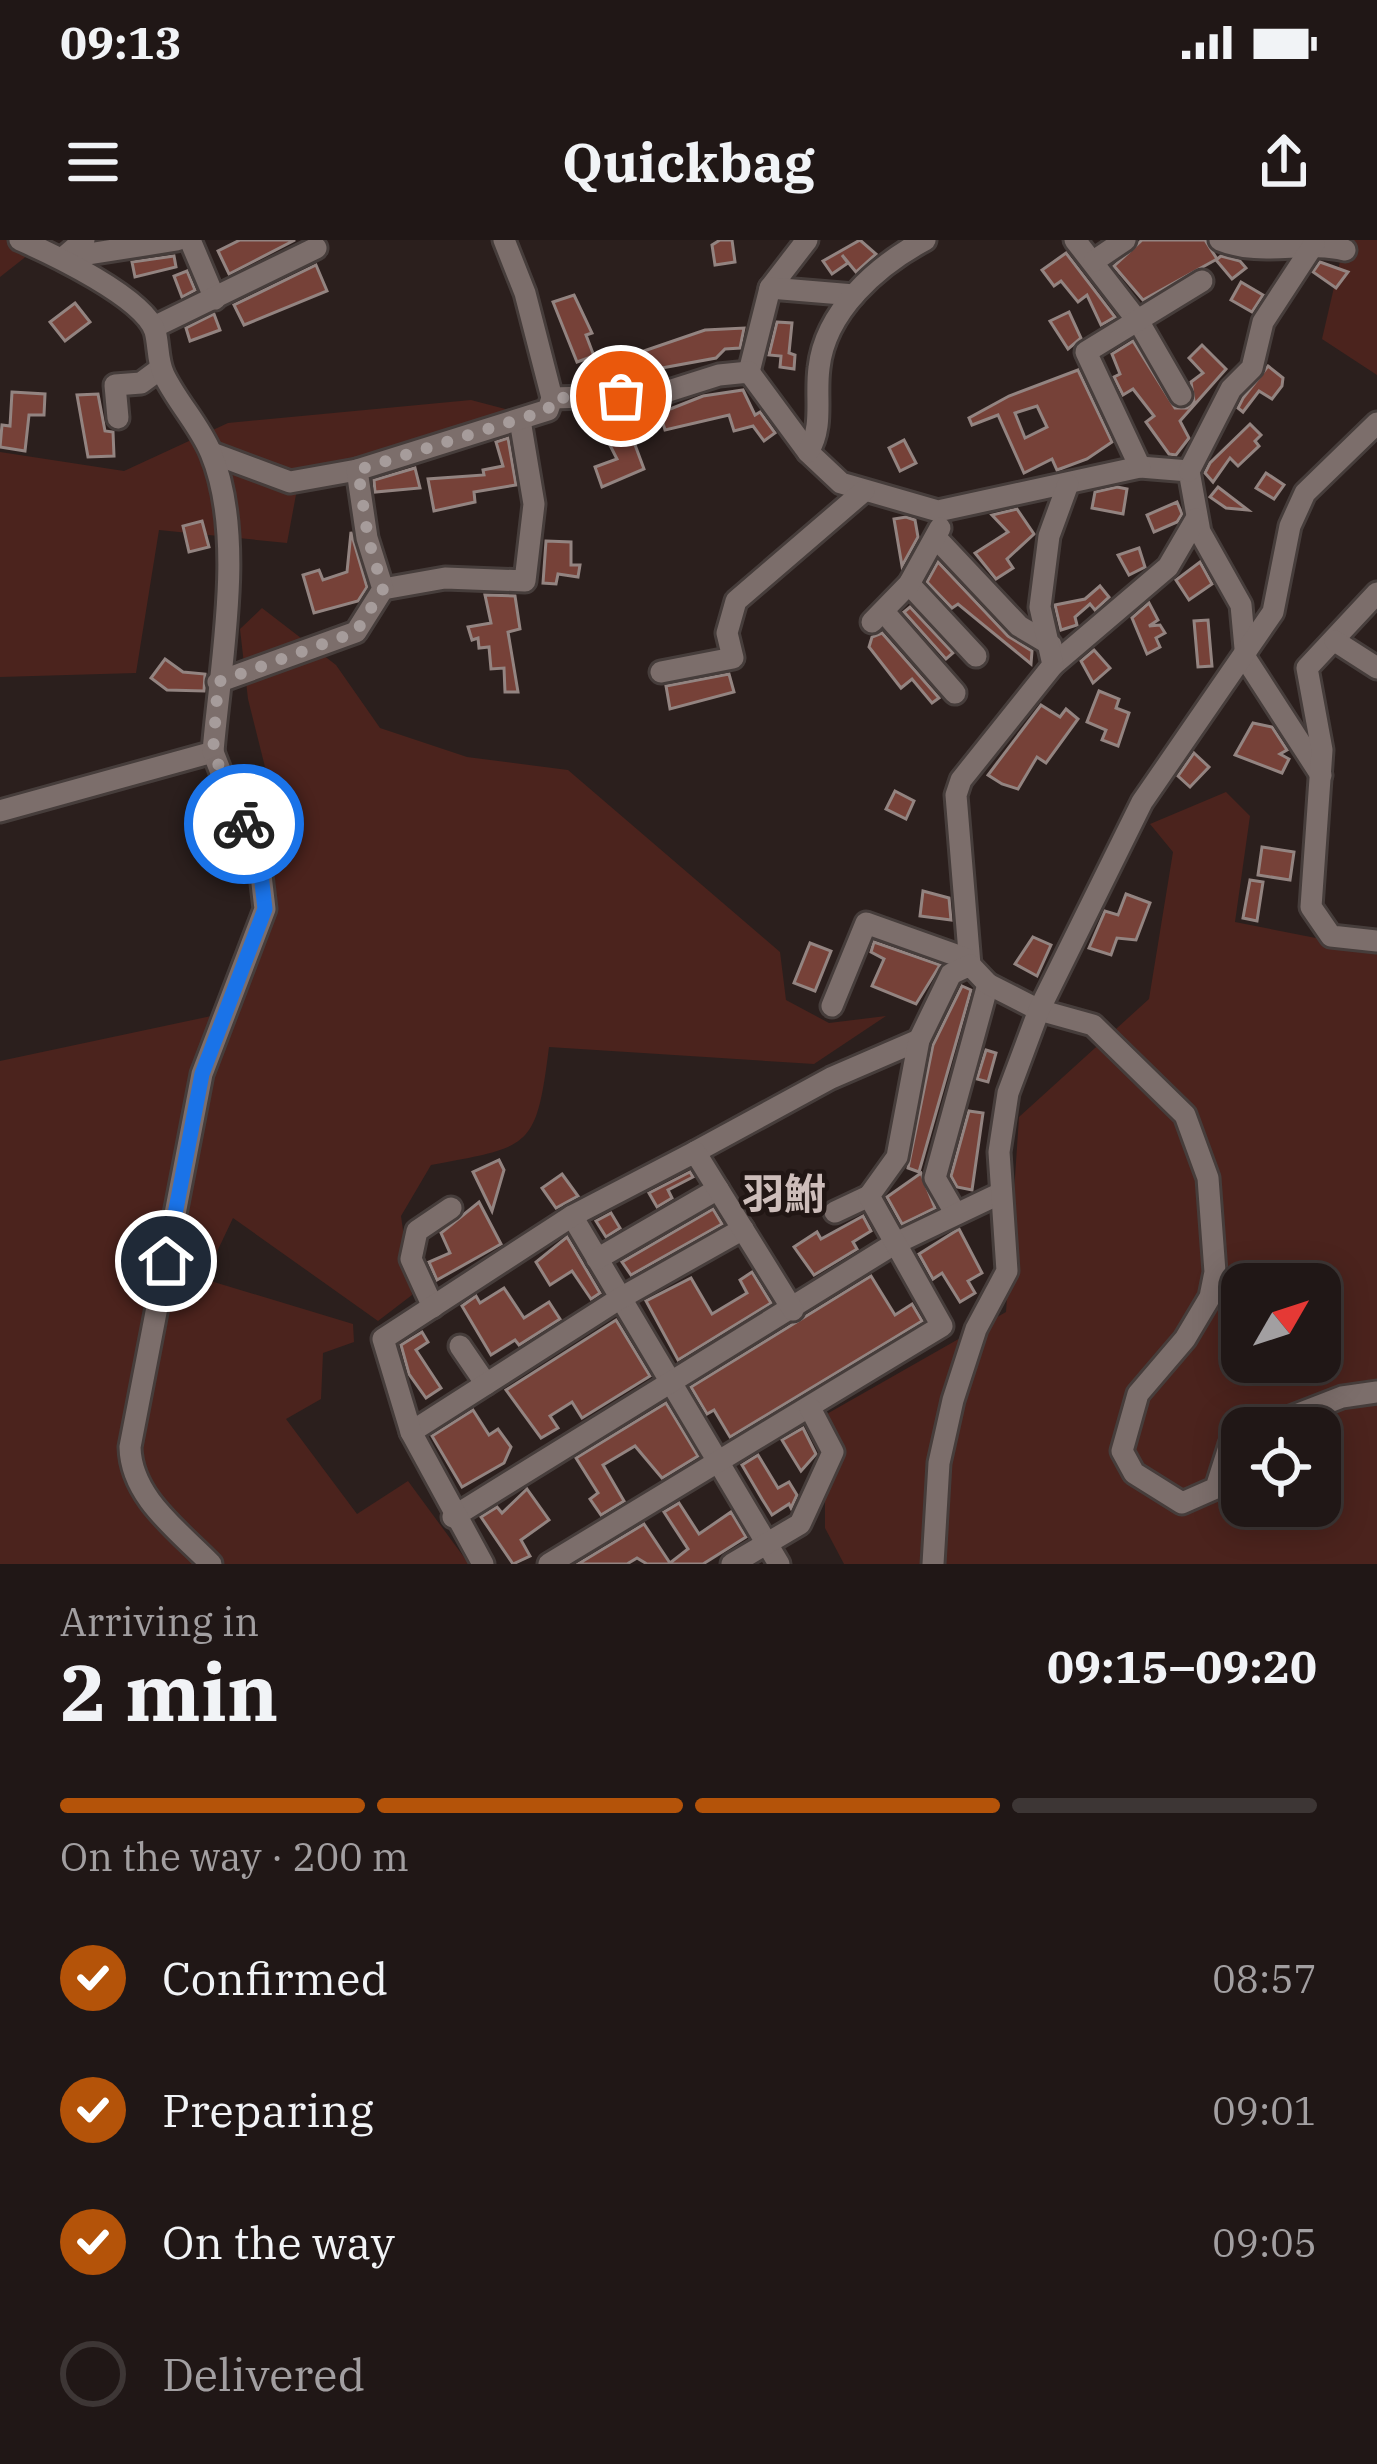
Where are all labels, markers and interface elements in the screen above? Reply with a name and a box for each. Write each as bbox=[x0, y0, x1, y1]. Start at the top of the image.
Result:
text: 09:13 bbox=[60, 13, 182, 71]
text: Quickbag bbox=[562, 127, 815, 197]
icon: menu bbox=[60, 129, 126, 195]
icon: share bbox=[1251, 129, 1317, 195]
pin bbox=[570, 345, 672, 447]
icon: bag bbox=[588, 363, 654, 429]
courier bbox=[184, 764, 304, 884]
icon: bike bbox=[211, 791, 277, 857]
district label: 羽鮒 bbox=[742, 1166, 826, 1221]
pin bbox=[115, 1210, 217, 1312]
icon: home bbox=[133, 1228, 199, 1294]
north arrow bbox=[1221, 1263, 1341, 1383]
map controls bbox=[1221, 1263, 1341, 1527]
button: locate bbox=[1221, 1407, 1341, 1527]
text: Arriving in bbox=[60, 1596, 259, 1647]
text: 09:15–09:20 bbox=[1047, 1637, 1317, 1695]
text: 2 min bbox=[60, 1641, 278, 1742]
text: On the way · 200 m bbox=[60, 1831, 409, 1882]
icon: check bbox=[60, 1945, 126, 2011]
text: Confirmed bbox=[162, 1949, 388, 2007]
text: 08:57 bbox=[1212, 1953, 1317, 2004]
icon: check bbox=[60, 2077, 126, 2143]
text: Preparing bbox=[162, 2081, 374, 2139]
text: 09:01 bbox=[1212, 2085, 1317, 2136]
icon: check bbox=[60, 2209, 126, 2275]
text: On the way bbox=[162, 2213, 395, 2271]
text: 09:05 bbox=[1212, 2217, 1317, 2268]
text: Delivered bbox=[162, 2345, 365, 2403]

